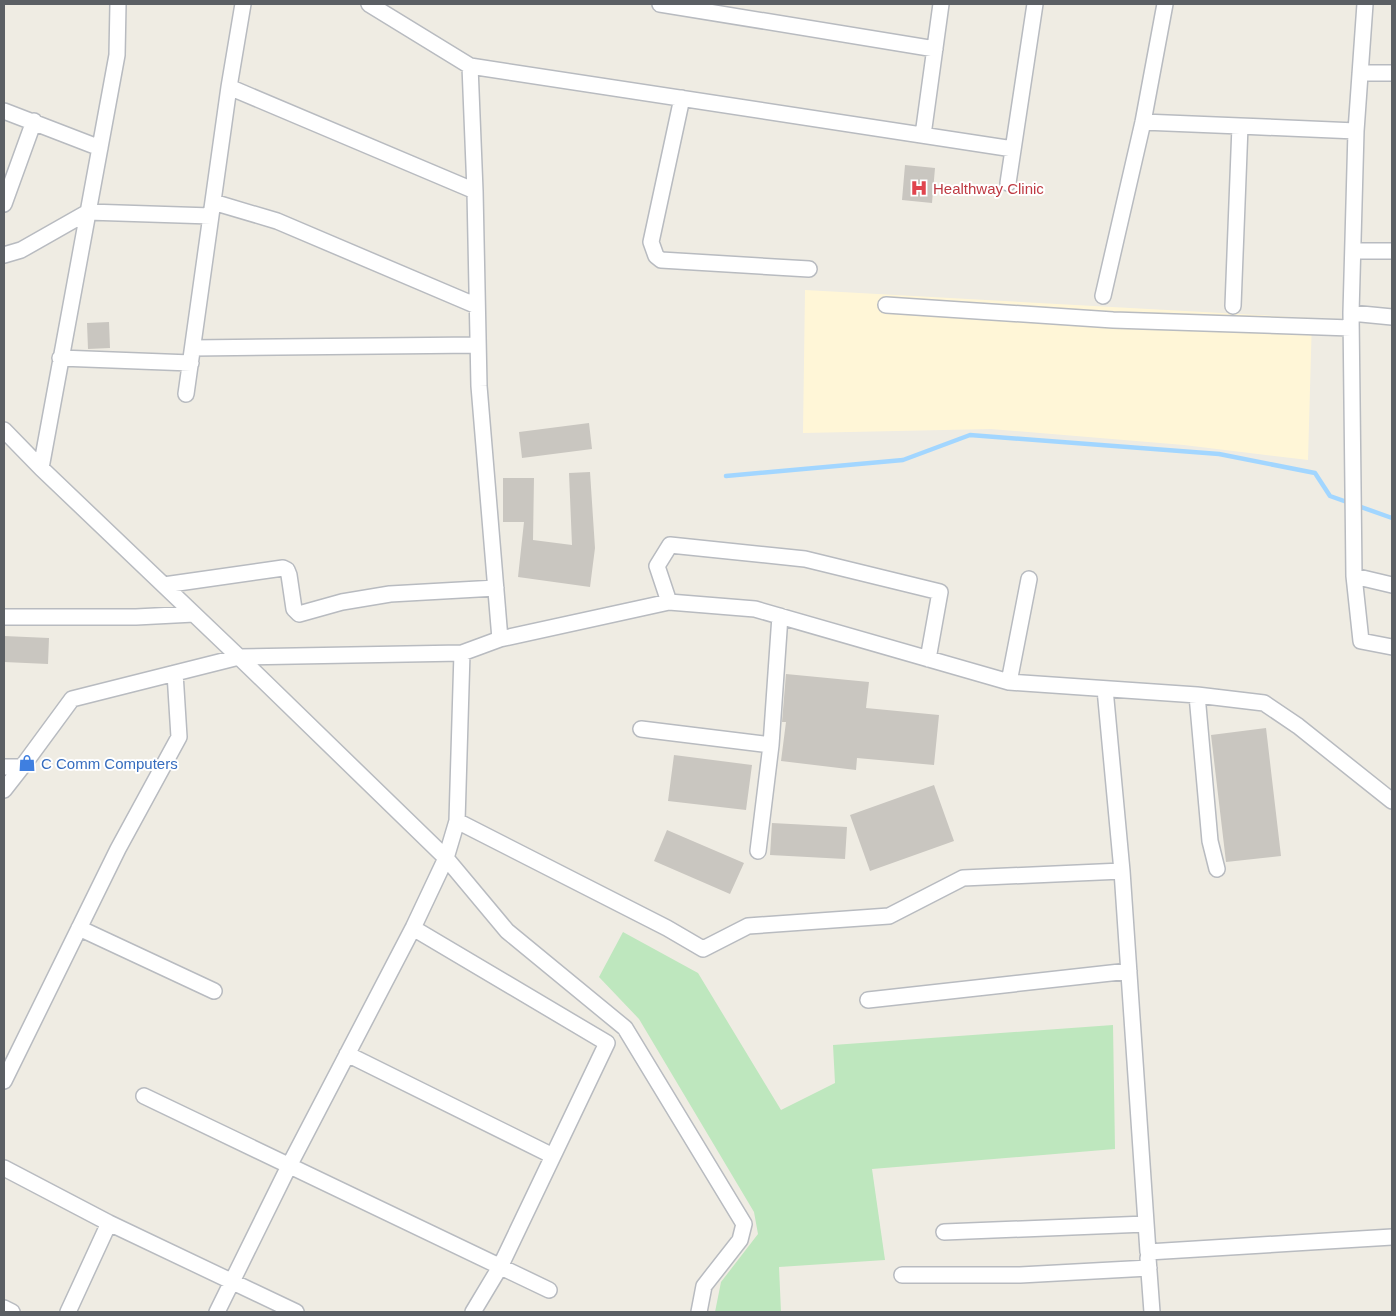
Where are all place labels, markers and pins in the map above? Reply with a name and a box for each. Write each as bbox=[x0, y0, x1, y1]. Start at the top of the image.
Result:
hospital icon: Healthway Clinic bbox=[909, 178, 929, 198]
place label: Healthway Clinic bbox=[933, 180, 1044, 197]
shop icon: C Comm Computers bbox=[17, 753, 37, 773]
place label: C Comm Computers bbox=[41, 755, 178, 772]

